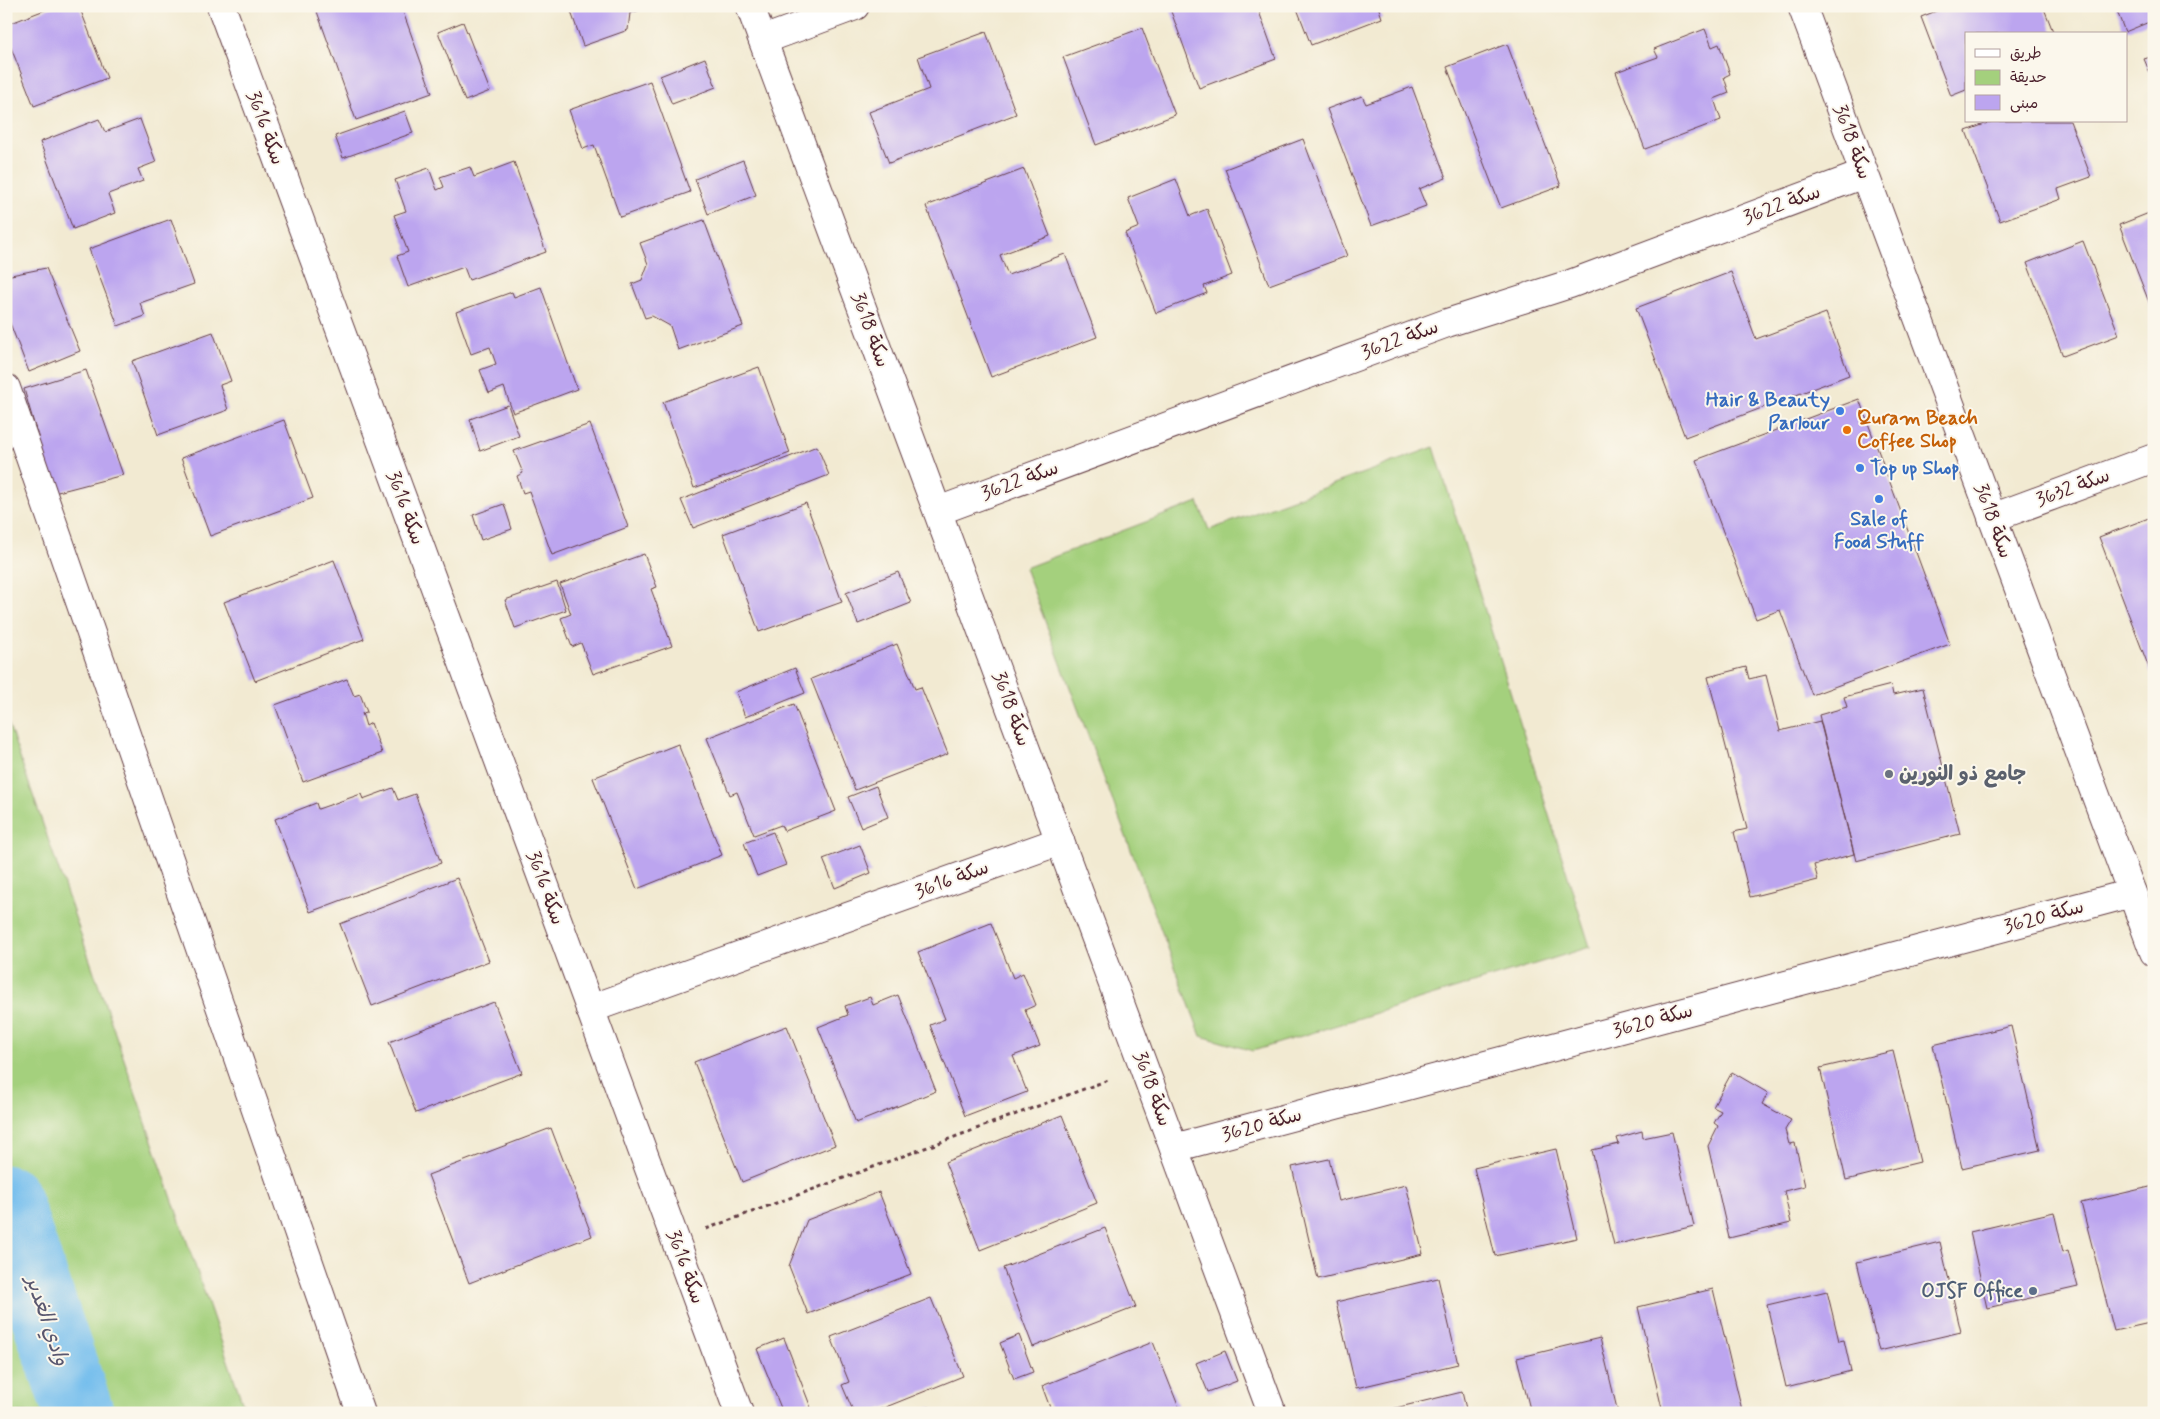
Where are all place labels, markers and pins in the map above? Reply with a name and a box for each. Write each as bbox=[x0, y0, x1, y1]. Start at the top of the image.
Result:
place label: Hair & Beauty Parlour bbox=[1706, 387, 1831, 437]
marker: Hair & Beauty Parlour bbox=[1834, 405, 1846, 417]
place label: Quram Beach Coffee Shop bbox=[1857, 405, 1978, 455]
marker: Quram Beach Coffee Shop bbox=[1841, 424, 1853, 436]
place label: Top up Shop bbox=[1870, 455, 1959, 482]
marker: Top up Shop bbox=[1854, 462, 1866, 474]
marker: Sale of Food Stuff bbox=[1873, 493, 1885, 505]
place label: Sale of Food Stuff bbox=[1834, 506, 1924, 556]
place label: جامع ذو النورين bbox=[1899, 761, 2026, 788]
marker: جامع ذو النورين bbox=[1883, 768, 1895, 780]
place label: OJSF Office bbox=[1921, 1278, 2023, 1305]
marker: OJSF Office bbox=[2027, 1285, 2039, 1297]

